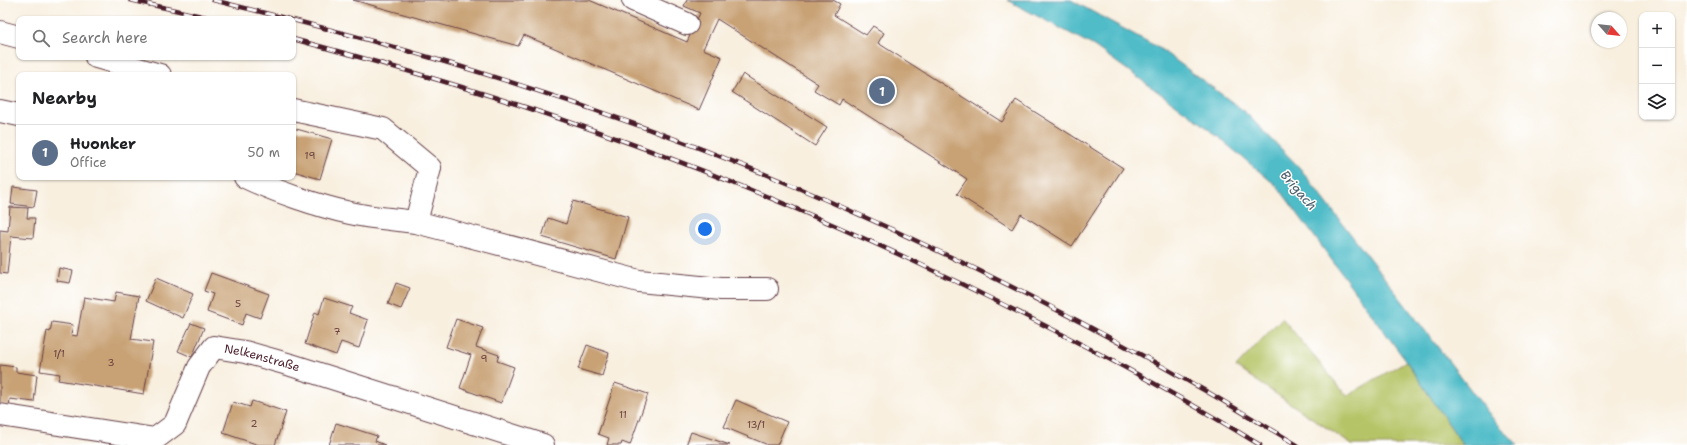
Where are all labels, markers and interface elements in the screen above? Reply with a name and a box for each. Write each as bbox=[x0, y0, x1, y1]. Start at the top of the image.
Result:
north arrow bbox=[1591, 12, 1627, 48]
map controls bbox=[1639, 12, 1675, 120]
button: + bbox=[1639, 12, 1675, 48]
search box bbox=[16, 16, 296, 60]
icon: search bbox=[30, 27, 52, 49]
text: Search here bbox=[62, 28, 148, 48]
button: − bbox=[1639, 48, 1675, 84]
pin: 1 bbox=[869, 76, 895, 106]
button: layers bbox=[1639, 84, 1675, 120]
text: Nearby bbox=[32, 87, 97, 109]
text: Huonker bbox=[70, 134, 136, 154]
text: 1 bbox=[42, 144, 48, 161]
text: 50 m bbox=[247, 144, 280, 161]
house number: 19 bbox=[305, 149, 315, 162]
text: Office bbox=[70, 154, 107, 171]
water label: Brigach bbox=[1277, 167, 1321, 214]
your location bbox=[695, 219, 715, 239]
house number: 5 bbox=[235, 297, 241, 310]
house number: 7 bbox=[334, 325, 341, 338]
street label: Nelkenstraße bbox=[223, 341, 302, 375]
house number: 1/1 bbox=[53, 347, 65, 360]
house number: 9 bbox=[481, 352, 488, 365]
house number: 3 bbox=[108, 356, 115, 369]
house number: 11 bbox=[619, 408, 627, 421]
house number: 2 bbox=[251, 417, 258, 430]
house number: 13/1 bbox=[747, 418, 765, 431]

